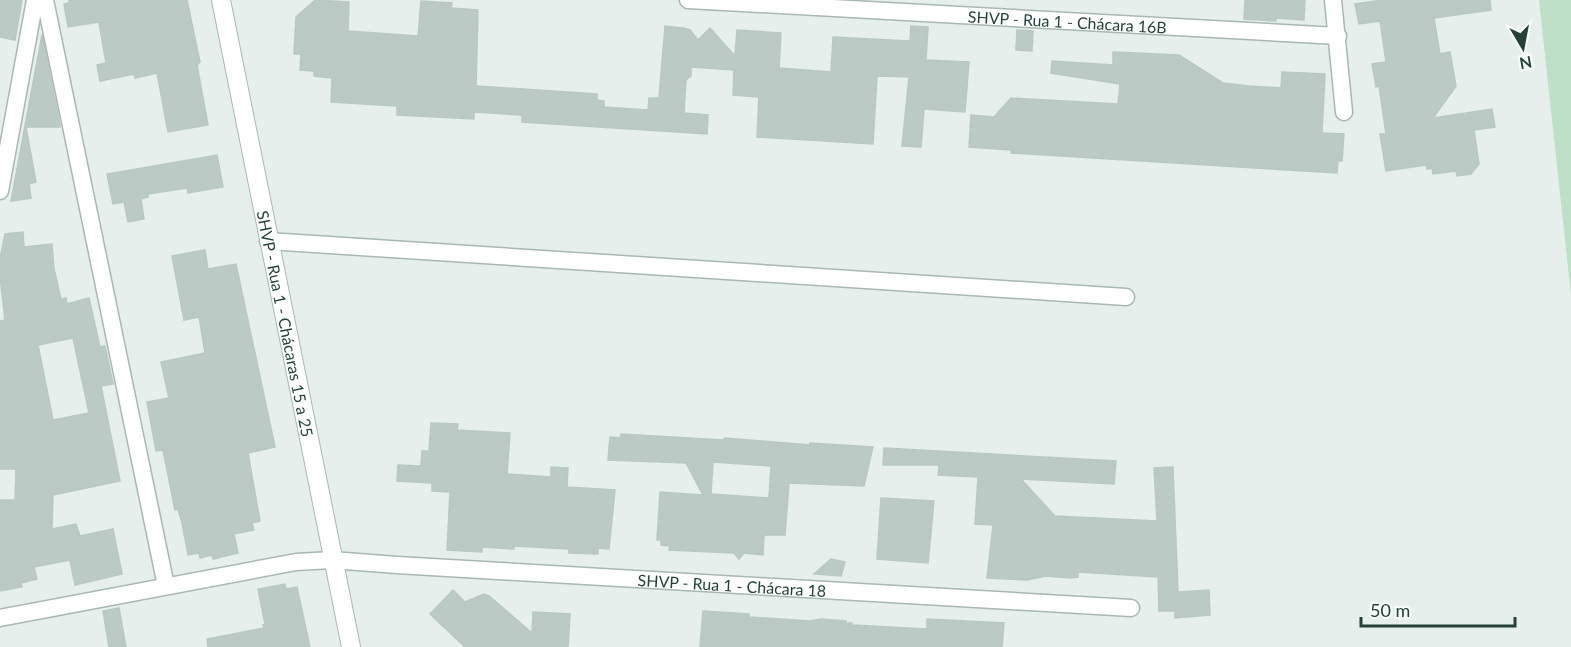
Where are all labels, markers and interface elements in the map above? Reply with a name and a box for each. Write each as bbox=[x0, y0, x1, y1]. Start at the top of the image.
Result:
street label: SHVP - Rua 1 - Chácara 16B bbox=[967, 6, 1167, 36]
north arrow bbox=[1493, 18, 1553, 78]
text: N bbox=[1518, 53, 1533, 74]
street label: SHVP - Rua 1 - Chácaras 15 a 25 bbox=[254, 209, 318, 438]
street label: SHVP - Rua 1 - Chácara 18 bbox=[637, 570, 827, 600]
scale bar bbox=[1361, 590, 1516, 628]
text: 50 m bbox=[1370, 599, 1410, 621]

